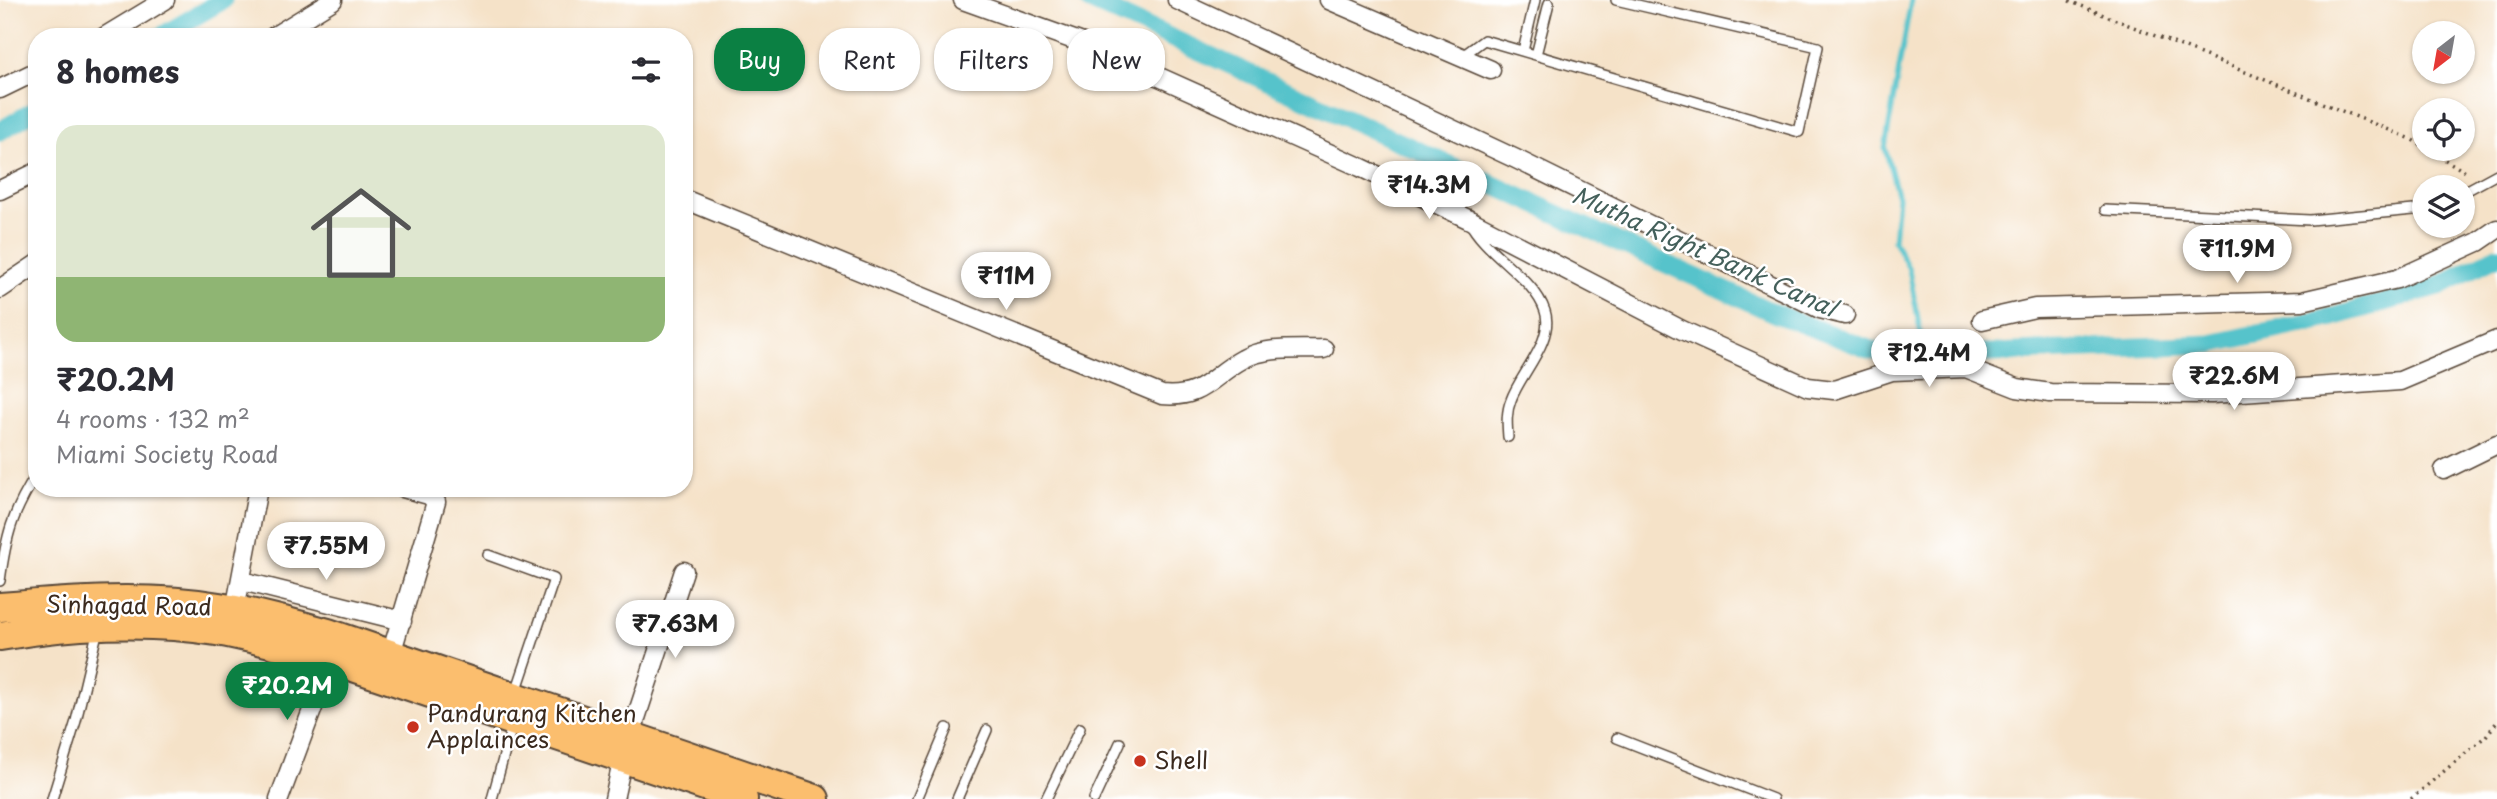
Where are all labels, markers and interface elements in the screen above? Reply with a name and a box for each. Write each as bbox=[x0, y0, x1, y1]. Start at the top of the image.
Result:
north arrow bbox=[2412, 21, 2474, 84]
map controls bbox=[2412, 21, 2475, 238]
chip: Buy bbox=[714, 28, 805, 91]
chip: Rent bbox=[819, 28, 920, 91]
chip: Filters bbox=[934, 28, 1053, 91]
chip: New bbox=[1067, 28, 1165, 91]
text: 8 homes bbox=[56, 48, 179, 93]
icon: filters bbox=[627, 51, 665, 89]
button: locate bbox=[2412, 98, 2475, 161]
pin: ₹14.3M bbox=[1372, 162, 1486, 221]
text: ₹14.3M bbox=[1387, 166, 1471, 201]
icon: home bbox=[298, 170, 424, 296]
button: layers bbox=[2412, 175, 2475, 238]
water label: Mutha Right Bank Canal bbox=[1567, 176, 1846, 326]
pin: ₹11.9M bbox=[2180, 226, 2294, 285]
text: ₹11.9M bbox=[2199, 230, 2275, 265]
pin: ₹11M bbox=[965, 252, 1047, 312]
text: ₹11M bbox=[977, 257, 1035, 292]
pin: ₹12.4M bbox=[1872, 330, 1986, 389]
text: ₹12.4M bbox=[1887, 334, 1971, 369]
pin: ₹22.6M bbox=[2177, 352, 2291, 412]
text: ₹20.2M bbox=[56, 356, 175, 401]
text: ₹22.6M bbox=[2188, 357, 2280, 392]
text: 4 rooms · 132 m² bbox=[56, 401, 250, 436]
text: Miami Society Road bbox=[56, 436, 279, 471]
pin: ₹7.55M bbox=[269, 522, 383, 582]
text: ₹7.55M bbox=[283, 527, 369, 562]
street label: Sinhagad Road bbox=[46, 586, 212, 623]
pin: ₹7.63M bbox=[618, 600, 732, 660]
text: ₹7.63M bbox=[632, 605, 718, 640]
pin: ₹20.2M bbox=[230, 662, 344, 722]
text: ₹20.2M bbox=[241, 667, 333, 702]
place label: Pandurang Kitchen Applainces bbox=[427, 695, 637, 756]
marker: Pandurang Kitchen Applainces bbox=[405, 719, 421, 735]
place label: Shell bbox=[1154, 742, 1208, 777]
marker: Shell bbox=[1132, 753, 1148, 769]

